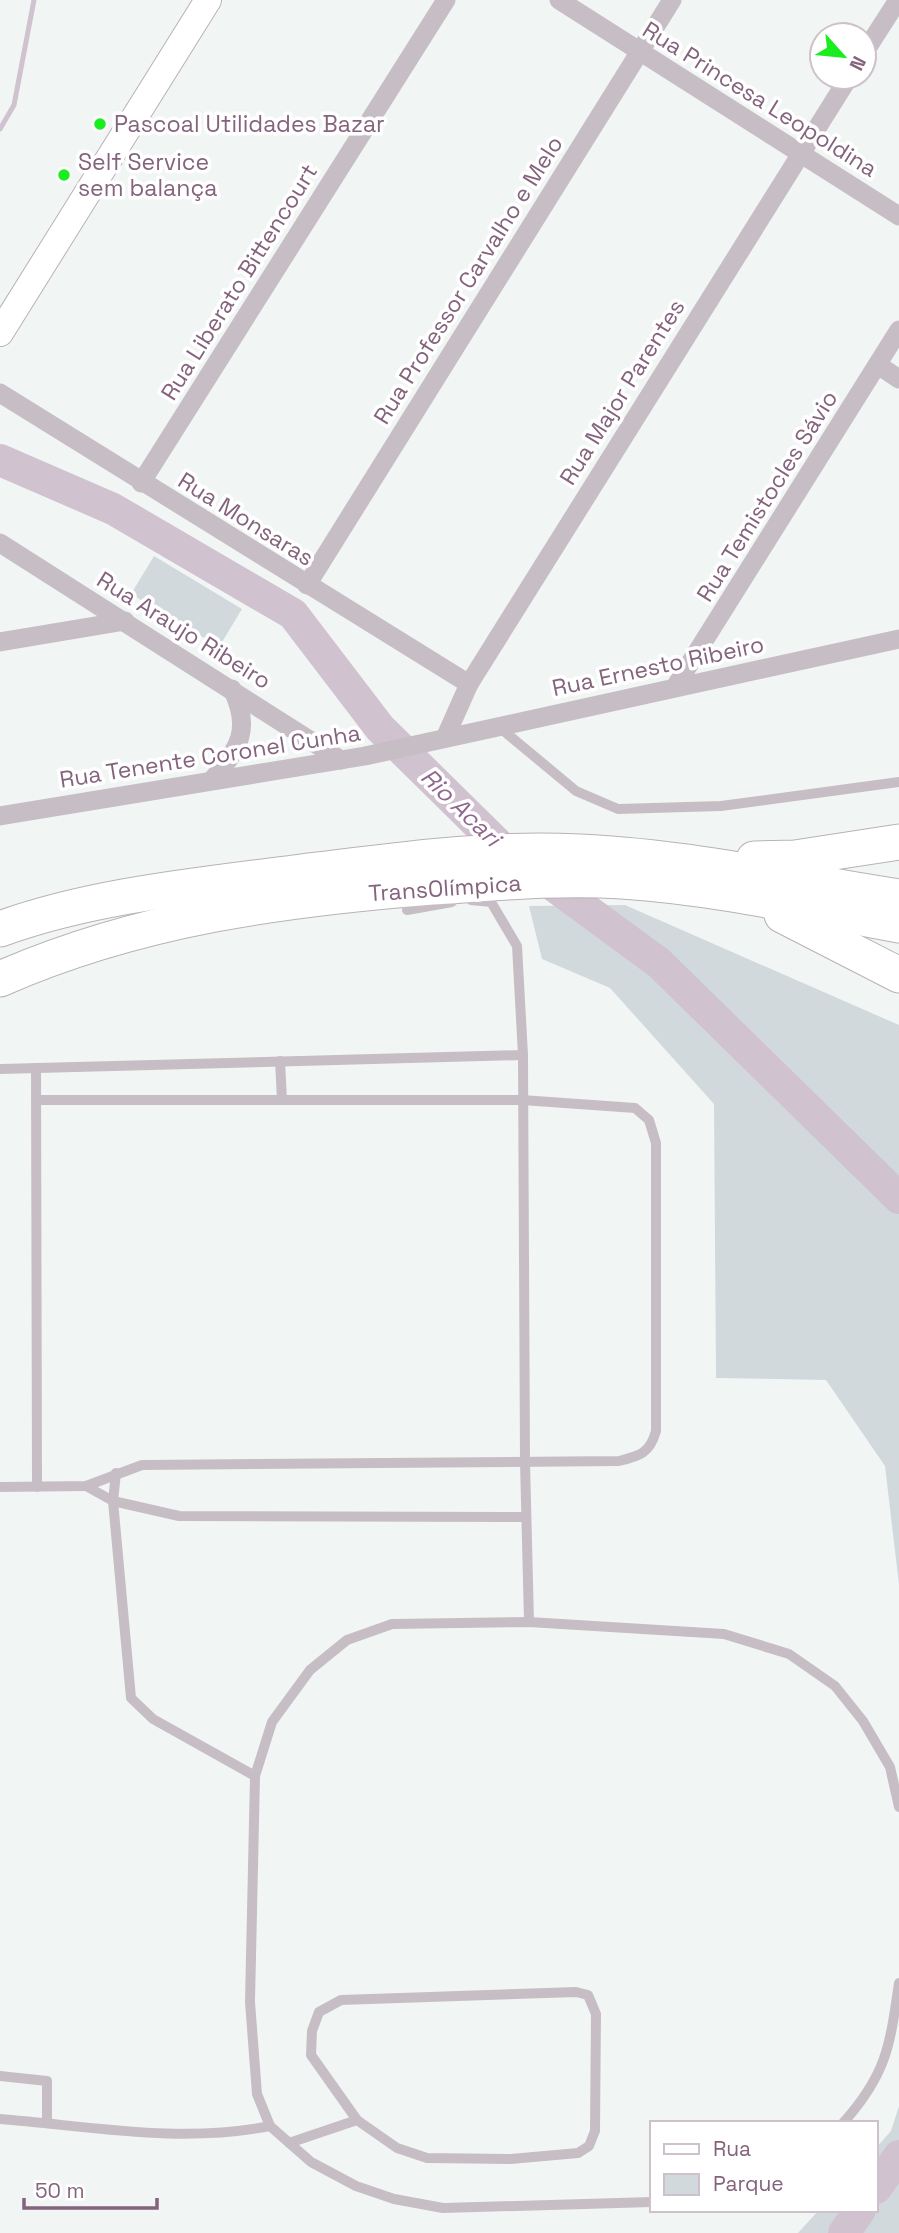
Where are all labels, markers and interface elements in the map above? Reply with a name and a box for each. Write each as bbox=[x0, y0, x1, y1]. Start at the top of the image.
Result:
street label: Rua Princesa Leopoldina bbox=[637, 14, 883, 184]
north arrow bbox=[808, 21, 878, 91]
text: N bbox=[844, 52, 872, 75]
place label: Pascoal Utilidades Bazar bbox=[114, 109, 385, 139]
marker: Pascoal Utilidades Bazar bbox=[92, 116, 108, 132]
street label: Rua Professor Carvalho e Melo bbox=[367, 130, 569, 430]
place label: Self Service sem balança bbox=[78, 147, 217, 203]
street label: Rua Liberato Bittencourt bbox=[154, 158, 324, 406]
marker: Self Service sem balança bbox=[56, 167, 72, 183]
street label: Rua Major Parentes bbox=[553, 293, 691, 491]
street label: Rua Temistocles Sávio bbox=[690, 385, 844, 607]
street label: Rua Monsaras bbox=[172, 465, 320, 573]
street label: Rua Araujo Ribeiro bbox=[91, 564, 277, 696]
street label: Rua Ernesto Ribeiro bbox=[549, 629, 767, 703]
street label: Rua Tenente Coronel Cunha bbox=[57, 717, 363, 795]
water label: Rio Acari bbox=[414, 761, 510, 855]
street label: TransOlímpica bbox=[367, 868, 523, 908]
legend bbox=[650, 2121, 878, 2212]
text: Rua bbox=[713, 2135, 751, 2162]
scale bar bbox=[24, 2166, 158, 2210]
text: Parque bbox=[713, 2170, 784, 2197]
text: 50 m bbox=[35, 2177, 85, 2204]

